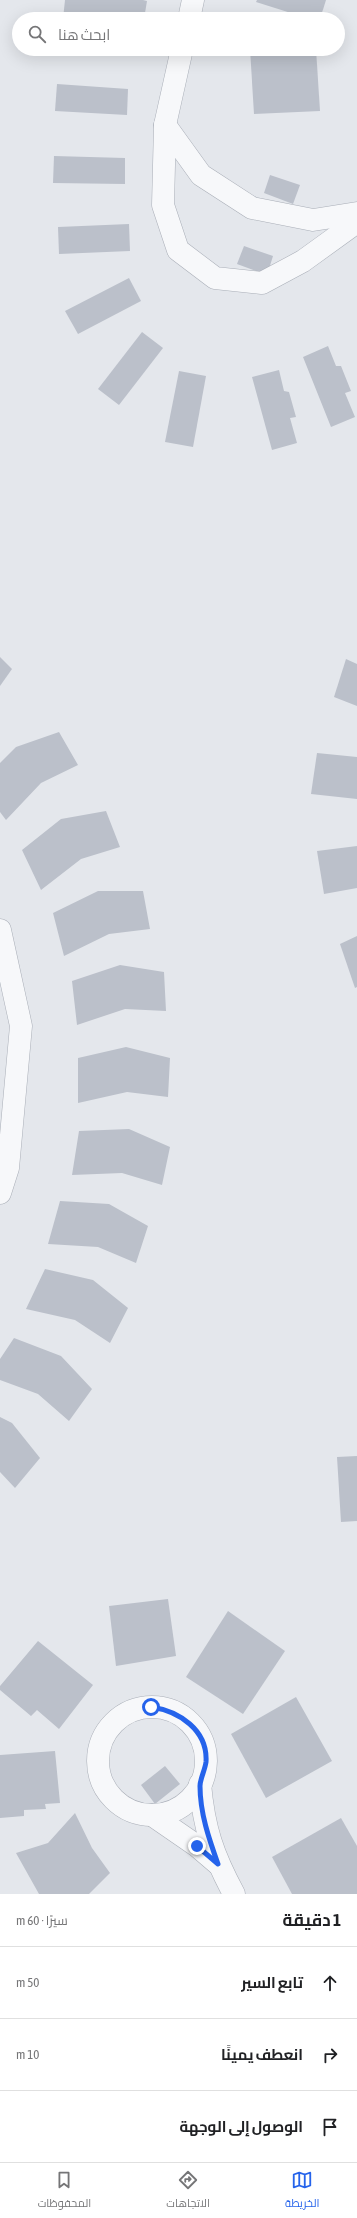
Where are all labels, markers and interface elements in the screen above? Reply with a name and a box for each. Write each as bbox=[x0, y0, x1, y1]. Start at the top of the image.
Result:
search box bbox=[12, 12, 345, 56]
icon: search bbox=[26, 23, 48, 45]
text: ابحث هنا bbox=[58, 26, 110, 43]
route start bbox=[142, 1698, 160, 1716]
route end bbox=[188, 1837, 206, 1855]
text: 1 دقيقة bbox=[283, 1910, 341, 1930]
text: سيرًا · 60 m bbox=[16, 1913, 68, 1928]
icon: ahead bbox=[319, 1972, 341, 1994]
text: تابع السير bbox=[241, 1974, 303, 1991]
text: 50 m bbox=[16, 1975, 39, 1990]
icon: right bbox=[319, 2044, 341, 2066]
text: انعطف يمينًا bbox=[221, 2046, 303, 2063]
text: 10 m bbox=[16, 2047, 39, 2062]
icon: arrive bbox=[319, 2116, 341, 2138]
text: الوصول إلى الوجهة bbox=[179, 2118, 303, 2135]
tab: المحفوظات bbox=[38, 2169, 91, 2213]
tab: الاتجاهات bbox=[166, 2169, 210, 2213]
tab: الخريطة bbox=[285, 2169, 319, 2213]

